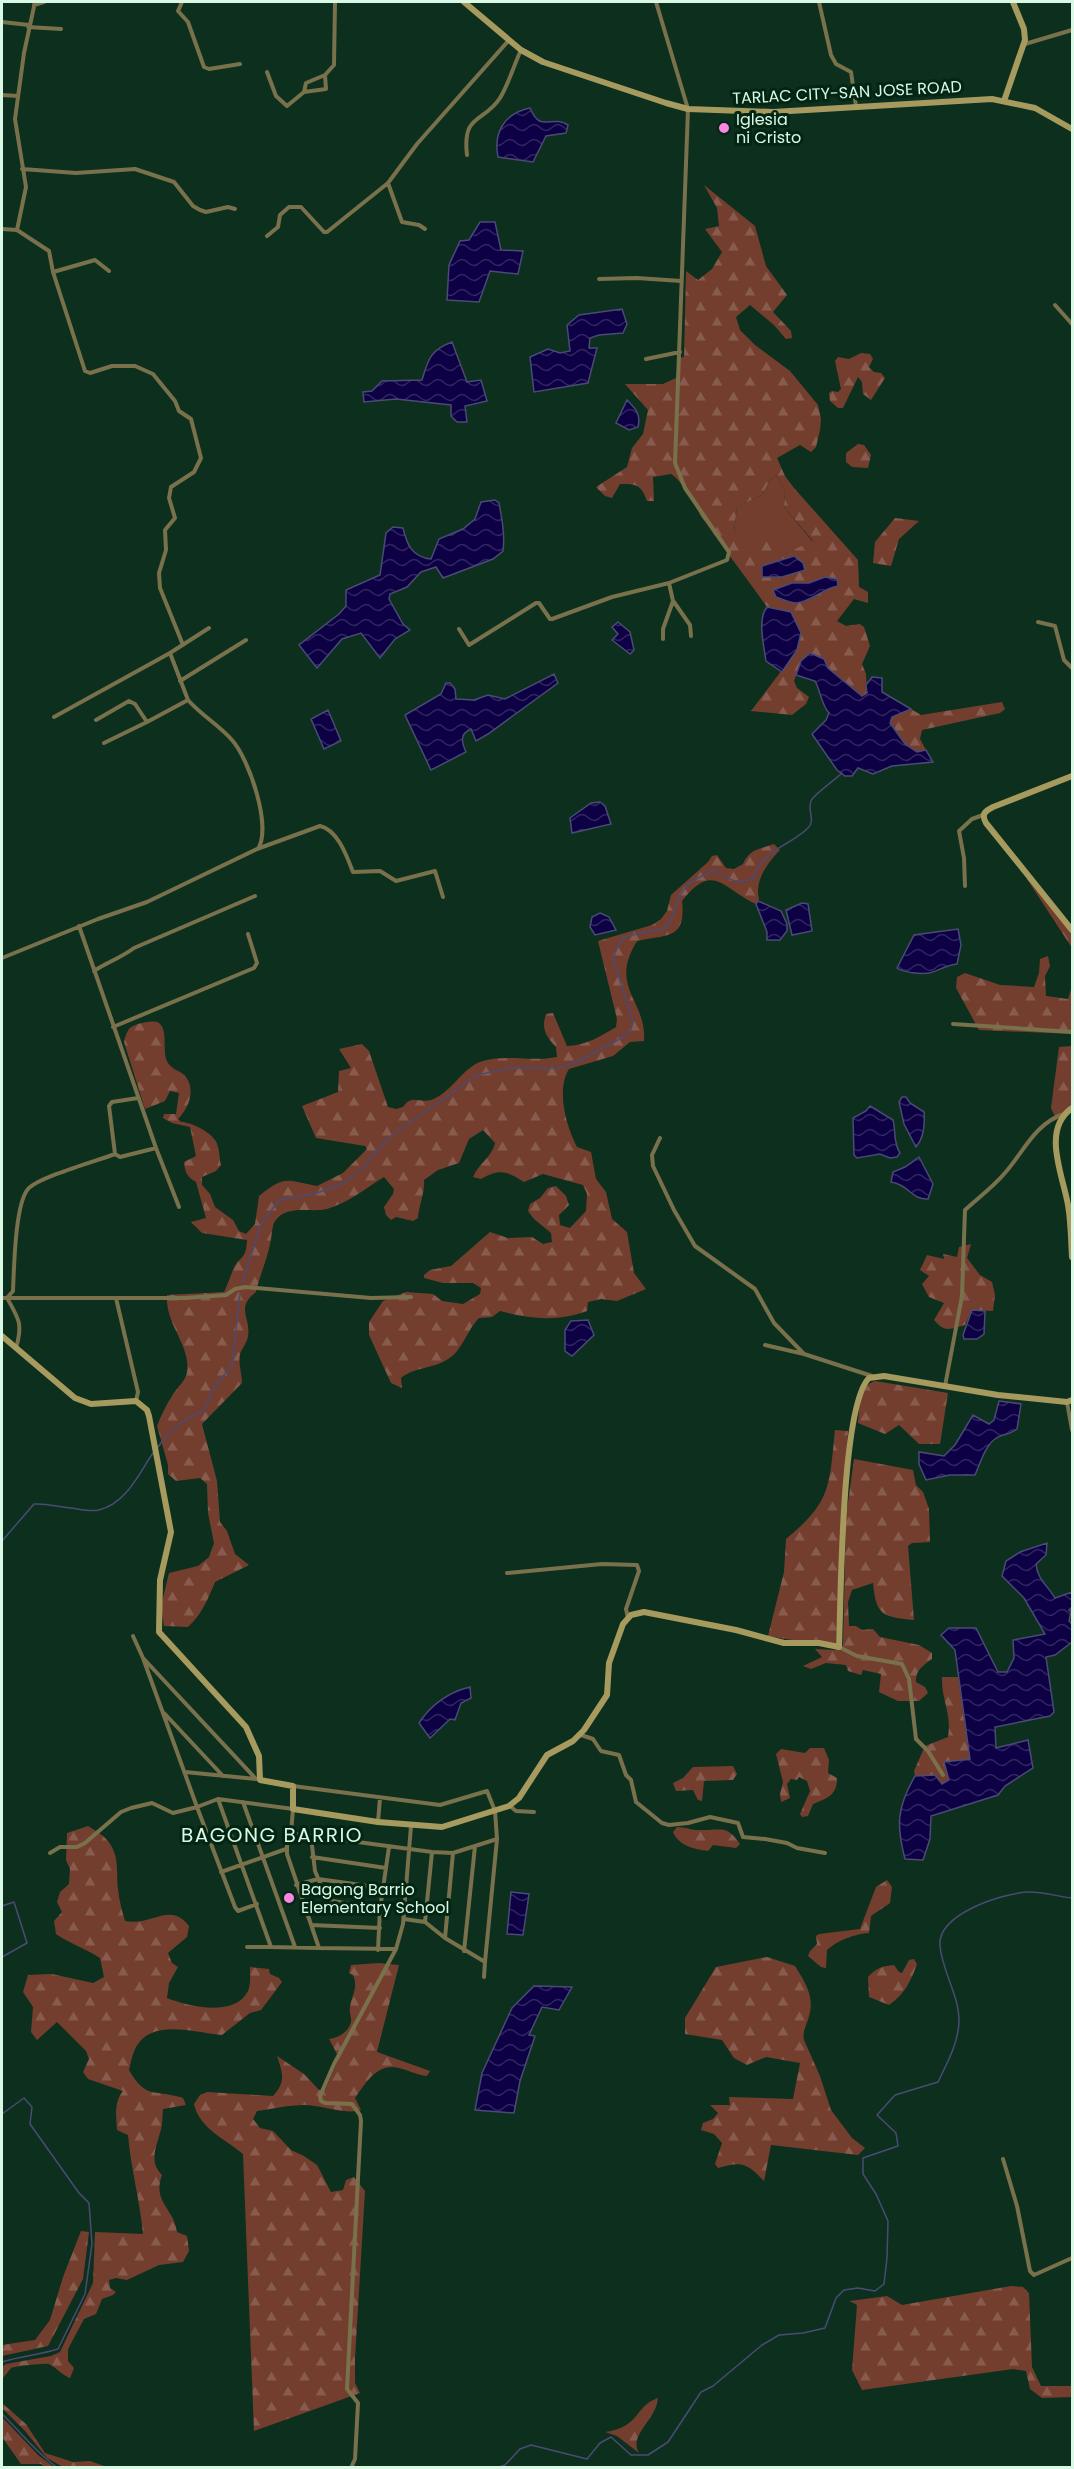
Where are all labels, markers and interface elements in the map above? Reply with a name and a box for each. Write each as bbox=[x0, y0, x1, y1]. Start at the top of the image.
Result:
street label: TARLAC CITY-SAN JOSE ROAD bbox=[732, 75, 962, 110]
place label: Iglesia ni Cristo bbox=[736, 108, 801, 149]
marker: Iglesia ni Cristo bbox=[717, 121, 731, 135]
district label: BAGONG BARRIO bbox=[181, 1821, 363, 1849]
place label: Bagong Barrio Elementary School bbox=[301, 1878, 449, 1919]
marker: Bagong Barrio Elementary School bbox=[282, 1891, 296, 1905]

